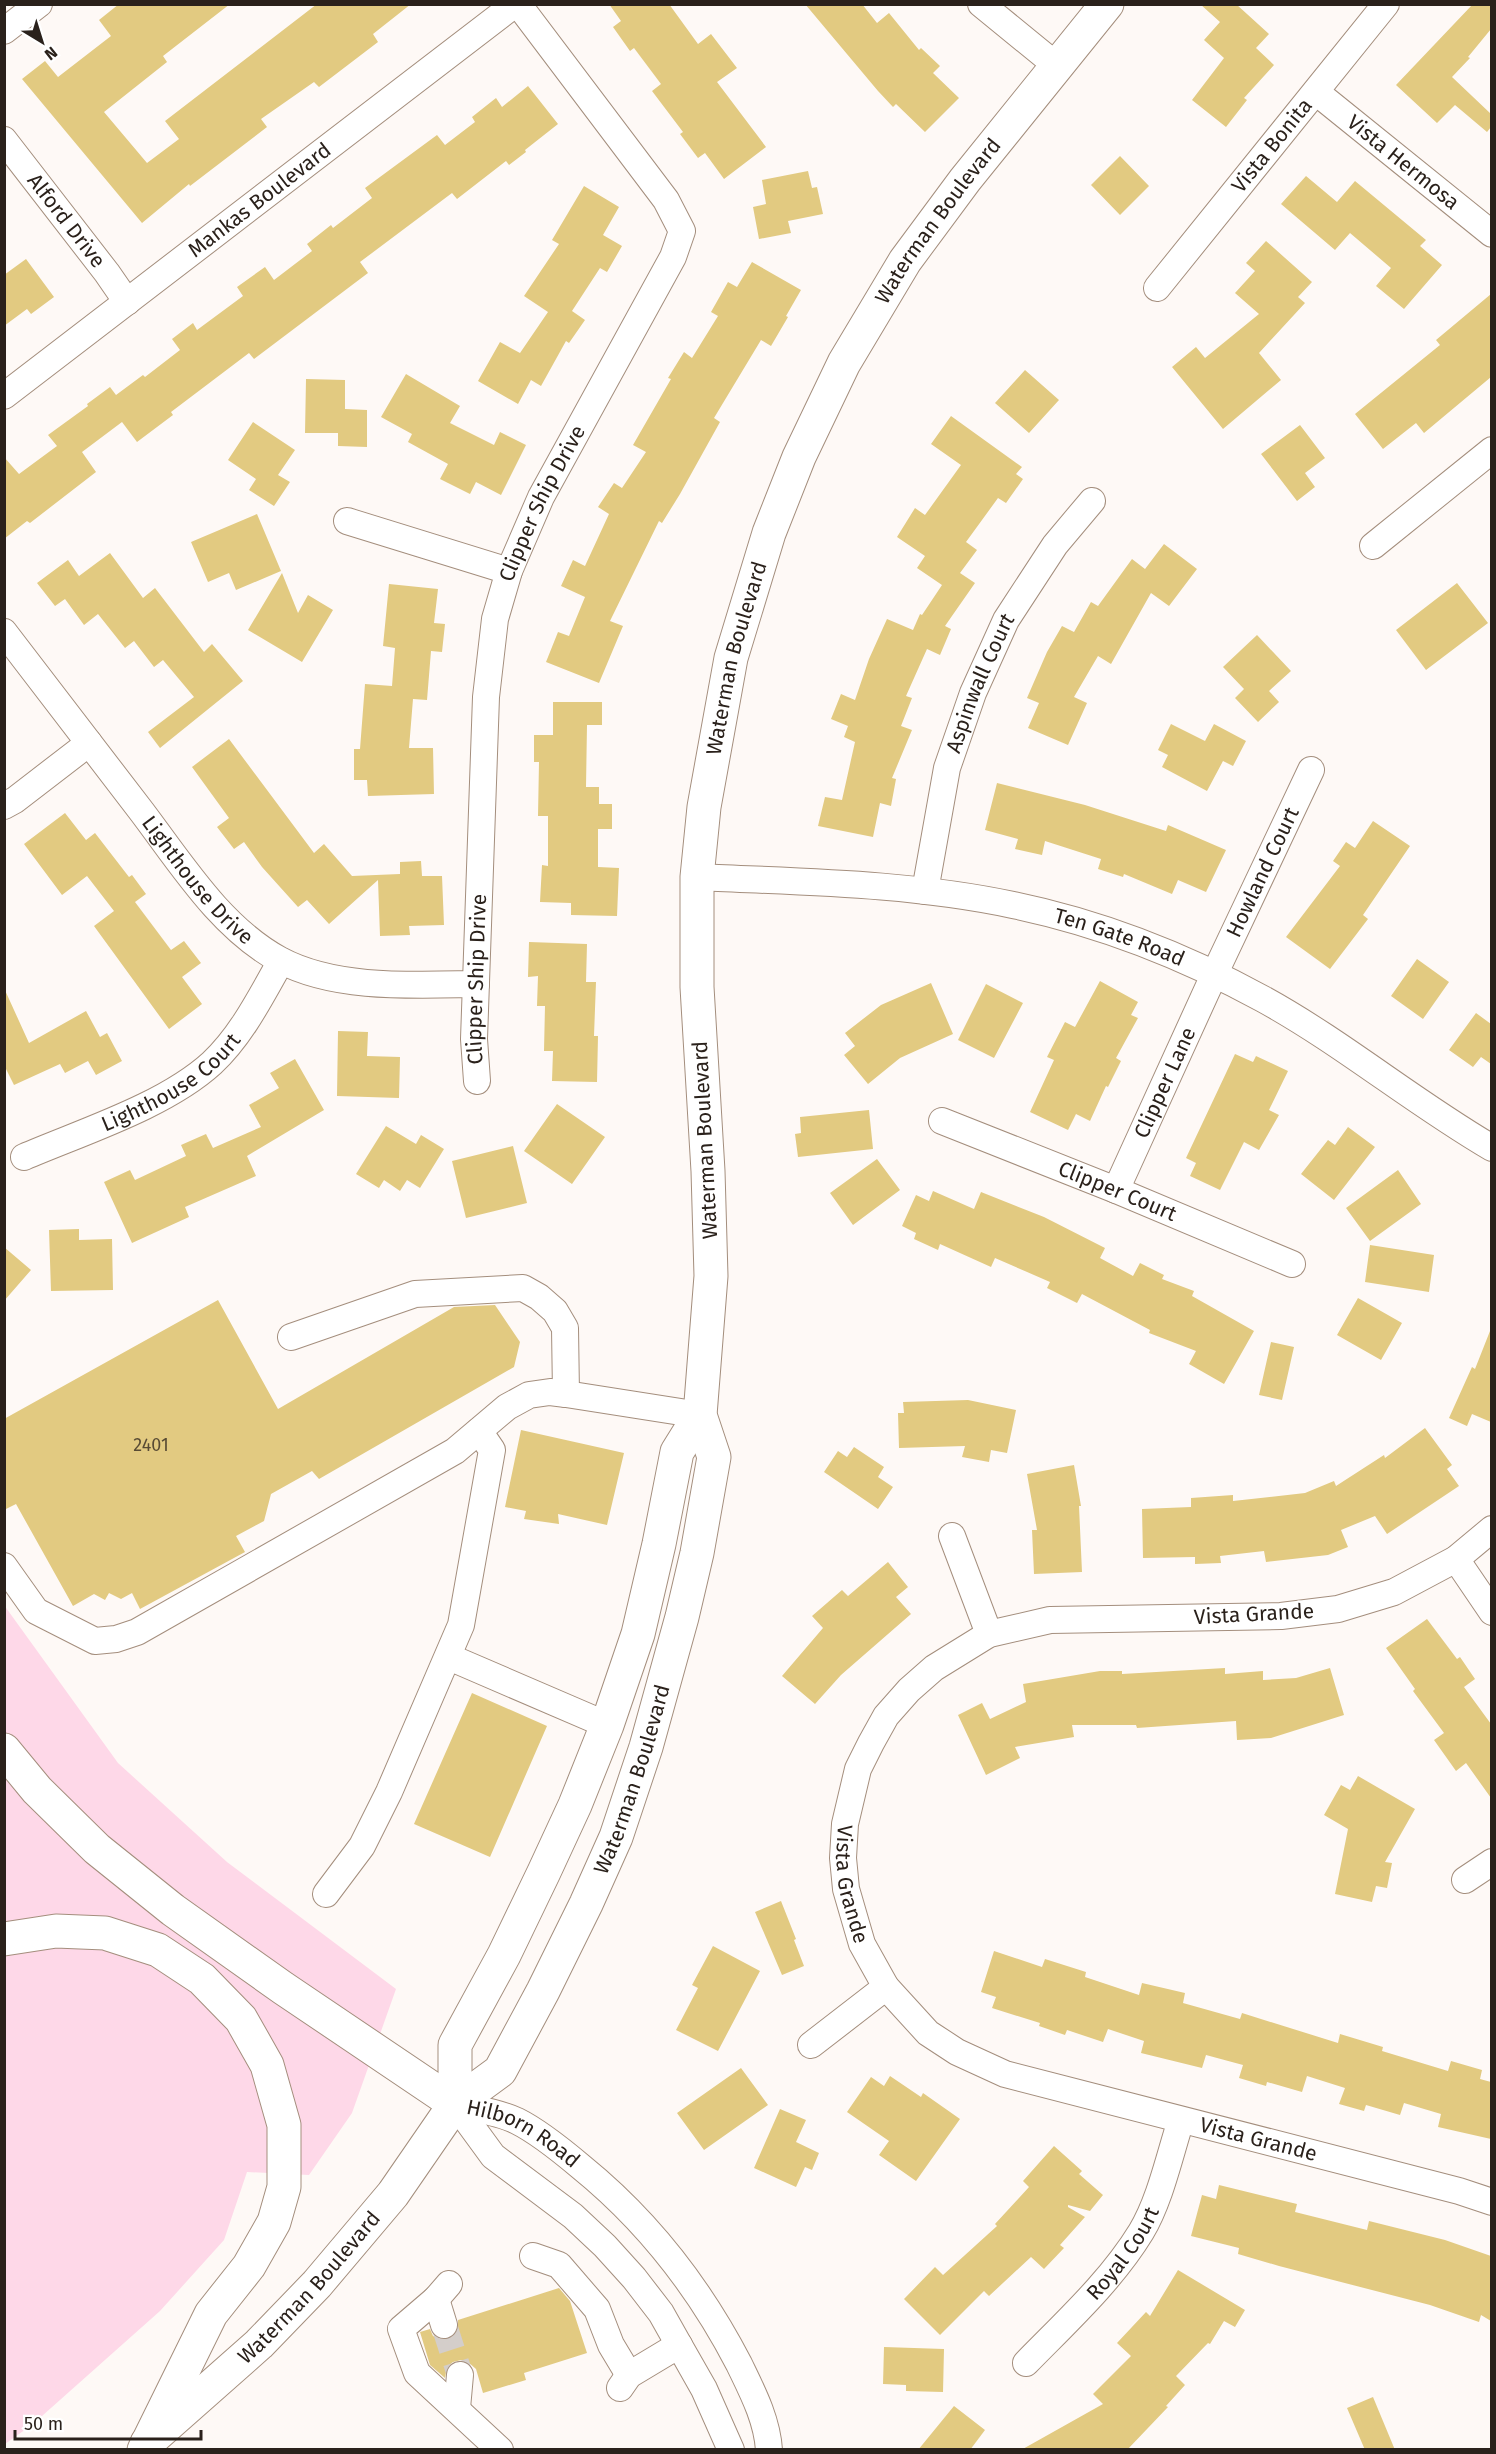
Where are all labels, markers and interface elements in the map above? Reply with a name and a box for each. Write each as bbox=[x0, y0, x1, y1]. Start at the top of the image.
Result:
north arrow bbox=[12, 12, 72, 72]
text: N bbox=[41, 43, 61, 64]
street label: Vista Bonita bbox=[1226, 93, 1318, 198]
street label: Vista Hermosa bbox=[1342, 109, 1465, 215]
street label: Waterman Boulevard bbox=[869, 133, 1007, 309]
street label: Mankas Boulevard bbox=[183, 137, 336, 263]
street label: Alford Drive bbox=[22, 168, 111, 273]
street label: Clipper Ship Drive bbox=[494, 421, 591, 584]
street label: Waterman Boulevard bbox=[701, 558, 773, 757]
street label: Aspinwall Court bbox=[940, 608, 1020, 756]
street label: Howland Court bbox=[1221, 803, 1305, 942]
street label: Lighthouse Drive bbox=[136, 811, 259, 950]
street label: Clipper Ship Drive bbox=[461, 893, 492, 1065]
street label: Ten Gate Road bbox=[1052, 902, 1189, 972]
street label: Clipper Lane bbox=[1128, 1023, 1201, 1142]
street label: Lighthouse Court bbox=[97, 1028, 246, 1137]
street label: Waterman Boulevard bbox=[687, 1040, 723, 1240]
street label: Clipper Court bbox=[1055, 1155, 1181, 1227]
house number: 2401 bbox=[133, 1434, 169, 1456]
street label: Vista Grande bbox=[1193, 1598, 1315, 1630]
street label: Waterman Boulevard bbox=[588, 1682, 676, 1878]
street label: Vista Grande bbox=[830, 1824, 874, 1947]
street label: Hilborn Road bbox=[464, 2094, 585, 2173]
street label: Vista Grande bbox=[1197, 2112, 1320, 2167]
street label: Royal Court bbox=[1081, 2203, 1165, 2306]
street label: Waterman Boulevard bbox=[233, 2206, 386, 2369]
scale bar bbox=[15, 2403, 201, 2441]
text: 50 m bbox=[24, 2413, 63, 2435]

